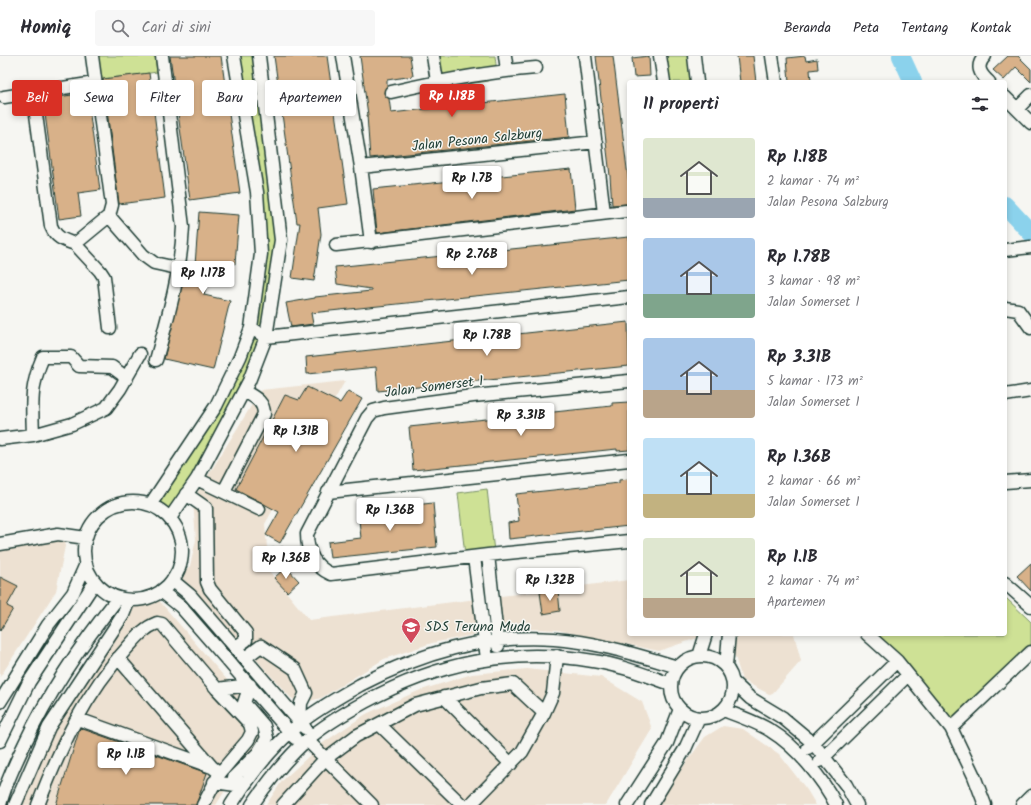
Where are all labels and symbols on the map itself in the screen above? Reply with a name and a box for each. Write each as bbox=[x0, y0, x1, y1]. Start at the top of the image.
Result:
pin: Rp 1.18B bbox=[411, 84, 493, 118]
street label: Jalan Pesona Salzburg bbox=[411, 122, 543, 158]
pin: Rp 1.7B bbox=[435, 166, 509, 200]
pin: Rp 2.76B bbox=[431, 242, 513, 276]
pin: Rp 1.17B bbox=[162, 261, 244, 295]
pin: Rp 1.78B bbox=[446, 323, 528, 357]
street label: Jalan Somerset 1 bbox=[383, 370, 485, 404]
pin: Rp 3.31B bbox=[480, 403, 562, 437]
pin: Rp 1.31B bbox=[255, 419, 337, 453]
pin: Rp 1.36B bbox=[349, 498, 431, 532]
pin: Rp 1.36B bbox=[245, 546, 327, 580]
pin: Rp 1.32B bbox=[509, 568, 591, 602]
school or university icon: SDS Teruna Muda bbox=[400, 616, 422, 644]
place label: SDS Teruna Muda bbox=[425, 616, 531, 638]
pin: Rp 1.1B bbox=[89, 742, 163, 776]

